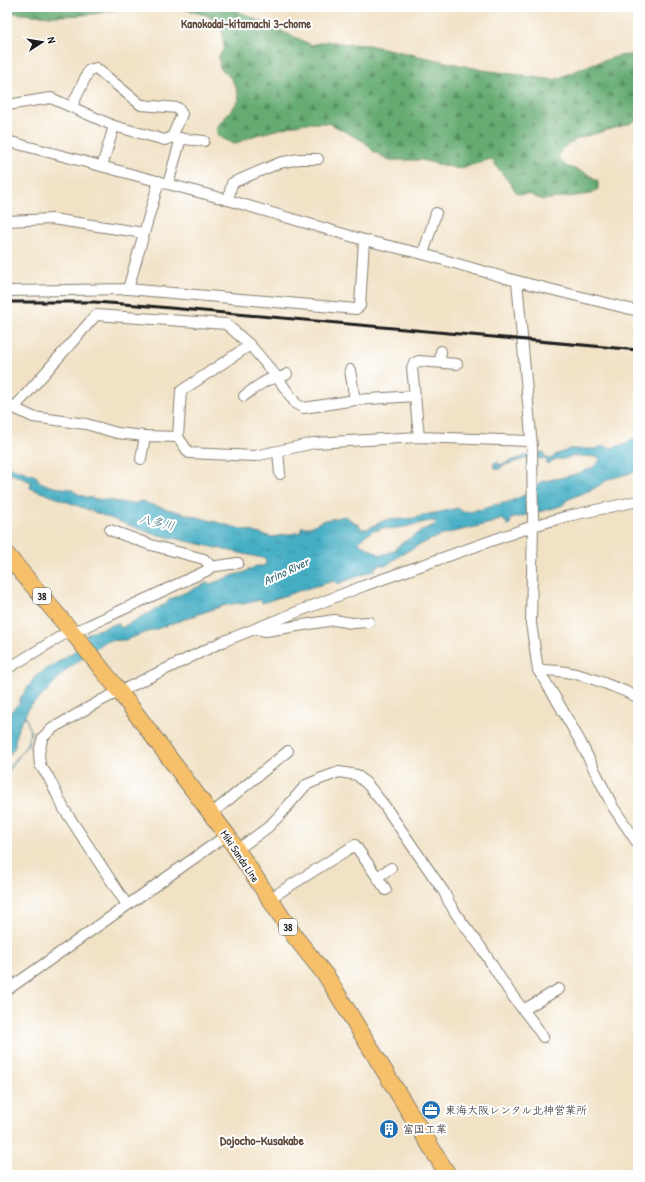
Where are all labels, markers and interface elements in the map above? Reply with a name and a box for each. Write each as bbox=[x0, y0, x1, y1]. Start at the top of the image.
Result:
district label: Kanokodai-kitamachi 3-chome bbox=[181, 15, 311, 32]
north arrow bbox=[22, 22, 62, 62]
text: N bbox=[44, 36, 59, 44]
water label: 八多川 bbox=[138, 510, 176, 534]
water label: Arino River bbox=[260, 552, 313, 589]
road number: 38 bbox=[33, 588, 51, 604]
street label: Miki Sanda Line bbox=[217, 827, 263, 885]
road number: 38 bbox=[279, 919, 297, 935]
office icon: 東海大阪レンタル北神営業所 bbox=[420, 1099, 442, 1121]
place label: 東海大阪レンタル北神営業所 bbox=[445, 1103, 587, 1117]
building icon: 富国工業 bbox=[378, 1118, 400, 1140]
place label: 富国工業 bbox=[403, 1122, 447, 1136]
district label: Dojocho-Kusakabe bbox=[220, 1131, 305, 1149]

